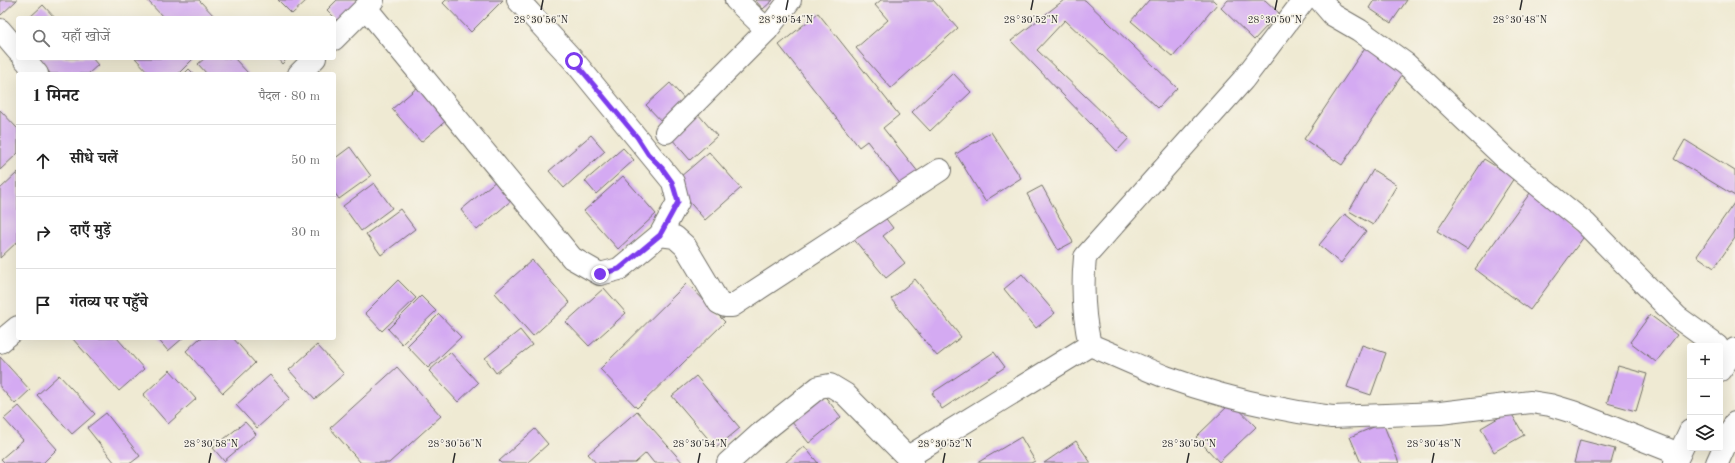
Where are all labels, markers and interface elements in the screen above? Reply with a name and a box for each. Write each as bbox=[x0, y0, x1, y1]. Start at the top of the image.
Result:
text: 28°30'56"N bbox=[514, 15, 569, 25]
text: 28°30'54"N bbox=[759, 15, 814, 25]
text: 28°30'52"N bbox=[1004, 15, 1059, 25]
text: 28°30'50"N bbox=[1248, 15, 1303, 25]
text: 28°30'48"N bbox=[1493, 15, 1548, 25]
search box bbox=[16, 16, 336, 60]
icon: search bbox=[30, 27, 52, 49]
text: यहाँ खोजें bbox=[62, 30, 110, 45]
route start bbox=[565, 52, 583, 70]
text: 1 मिनट bbox=[32, 88, 79, 105]
text: पैदल · 80 m bbox=[259, 90, 320, 103]
icon: ahead bbox=[32, 150, 54, 172]
text: सीधे चलें bbox=[70, 152, 118, 167]
text: 50 m bbox=[291, 154, 320, 167]
icon: right bbox=[32, 222, 54, 244]
text: दाएँ मुड़ें bbox=[70, 224, 111, 239]
text: 30 m bbox=[291, 226, 320, 239]
route end bbox=[591, 265, 609, 283]
icon: arrive bbox=[32, 294, 54, 316]
text: गंतव्य पर पहुँचे bbox=[70, 296, 148, 311]
map controls bbox=[1687, 343, 1723, 451]
button: + bbox=[1687, 343, 1723, 379]
button: − bbox=[1687, 379, 1723, 415]
button: layers bbox=[1687, 415, 1723, 451]
text: 28°30'58"N bbox=[184, 439, 239, 449]
text: 28°30'56"N bbox=[428, 439, 483, 449]
text: 28°30'54"N bbox=[673, 439, 728, 449]
text: 28°30'52"N bbox=[918, 439, 973, 449]
text: 28°30'50"N bbox=[1162, 439, 1217, 449]
text: 28°30'48"N bbox=[1407, 439, 1462, 449]

